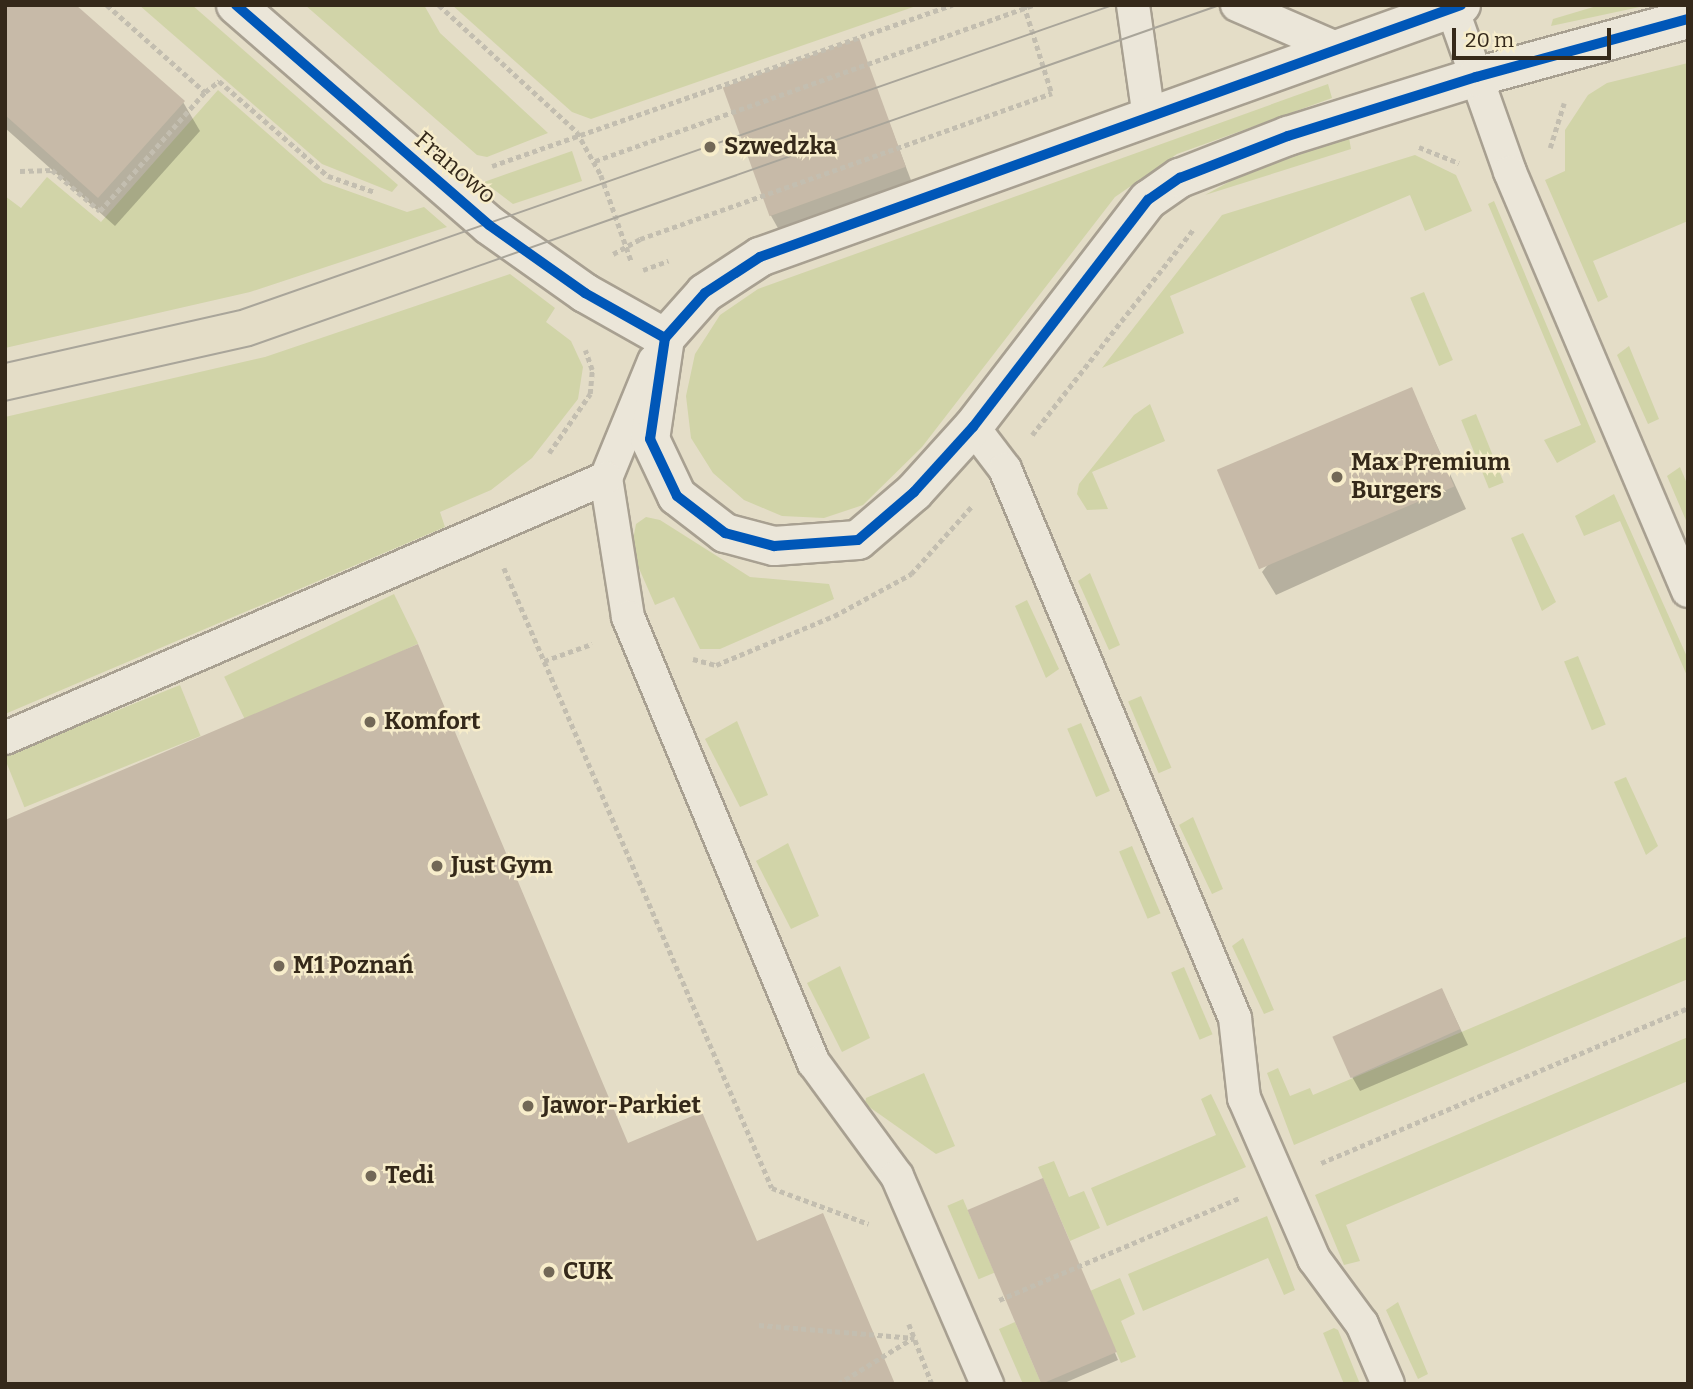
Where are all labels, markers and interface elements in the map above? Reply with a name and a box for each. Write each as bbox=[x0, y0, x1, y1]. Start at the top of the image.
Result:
scale bar bbox=[1455, 14, 1614, 58]
text: 20 m bbox=[1465, 27, 1514, 53]
street label: Franowo bbox=[409, 126, 501, 210]
place label: Szwedzka bbox=[724, 133, 837, 161]
marker: Szwedzka bbox=[702, 139, 718, 155]
place label: Max Premium Burgers bbox=[1351, 449, 1510, 505]
marker: Max Premium Burgers bbox=[1329, 469, 1345, 485]
place label: Komfort bbox=[384, 708, 481, 736]
marker: Komfort bbox=[362, 714, 378, 730]
place label: Just Gym bbox=[451, 852, 553, 880]
marker: Just Gym bbox=[429, 858, 445, 874]
place label: M1 Poznań bbox=[293, 952, 413, 980]
marker: M1 Poznań bbox=[271, 958, 287, 974]
place label: Jawor-Parkiet bbox=[542, 1092, 701, 1120]
marker: Jawor-Parkiet bbox=[520, 1098, 536, 1114]
place label: Tedi bbox=[385, 1162, 434, 1190]
marker: Tedi bbox=[363, 1168, 379, 1184]
place label: CUK bbox=[563, 1258, 613, 1286]
marker: CUK bbox=[541, 1264, 557, 1280]

